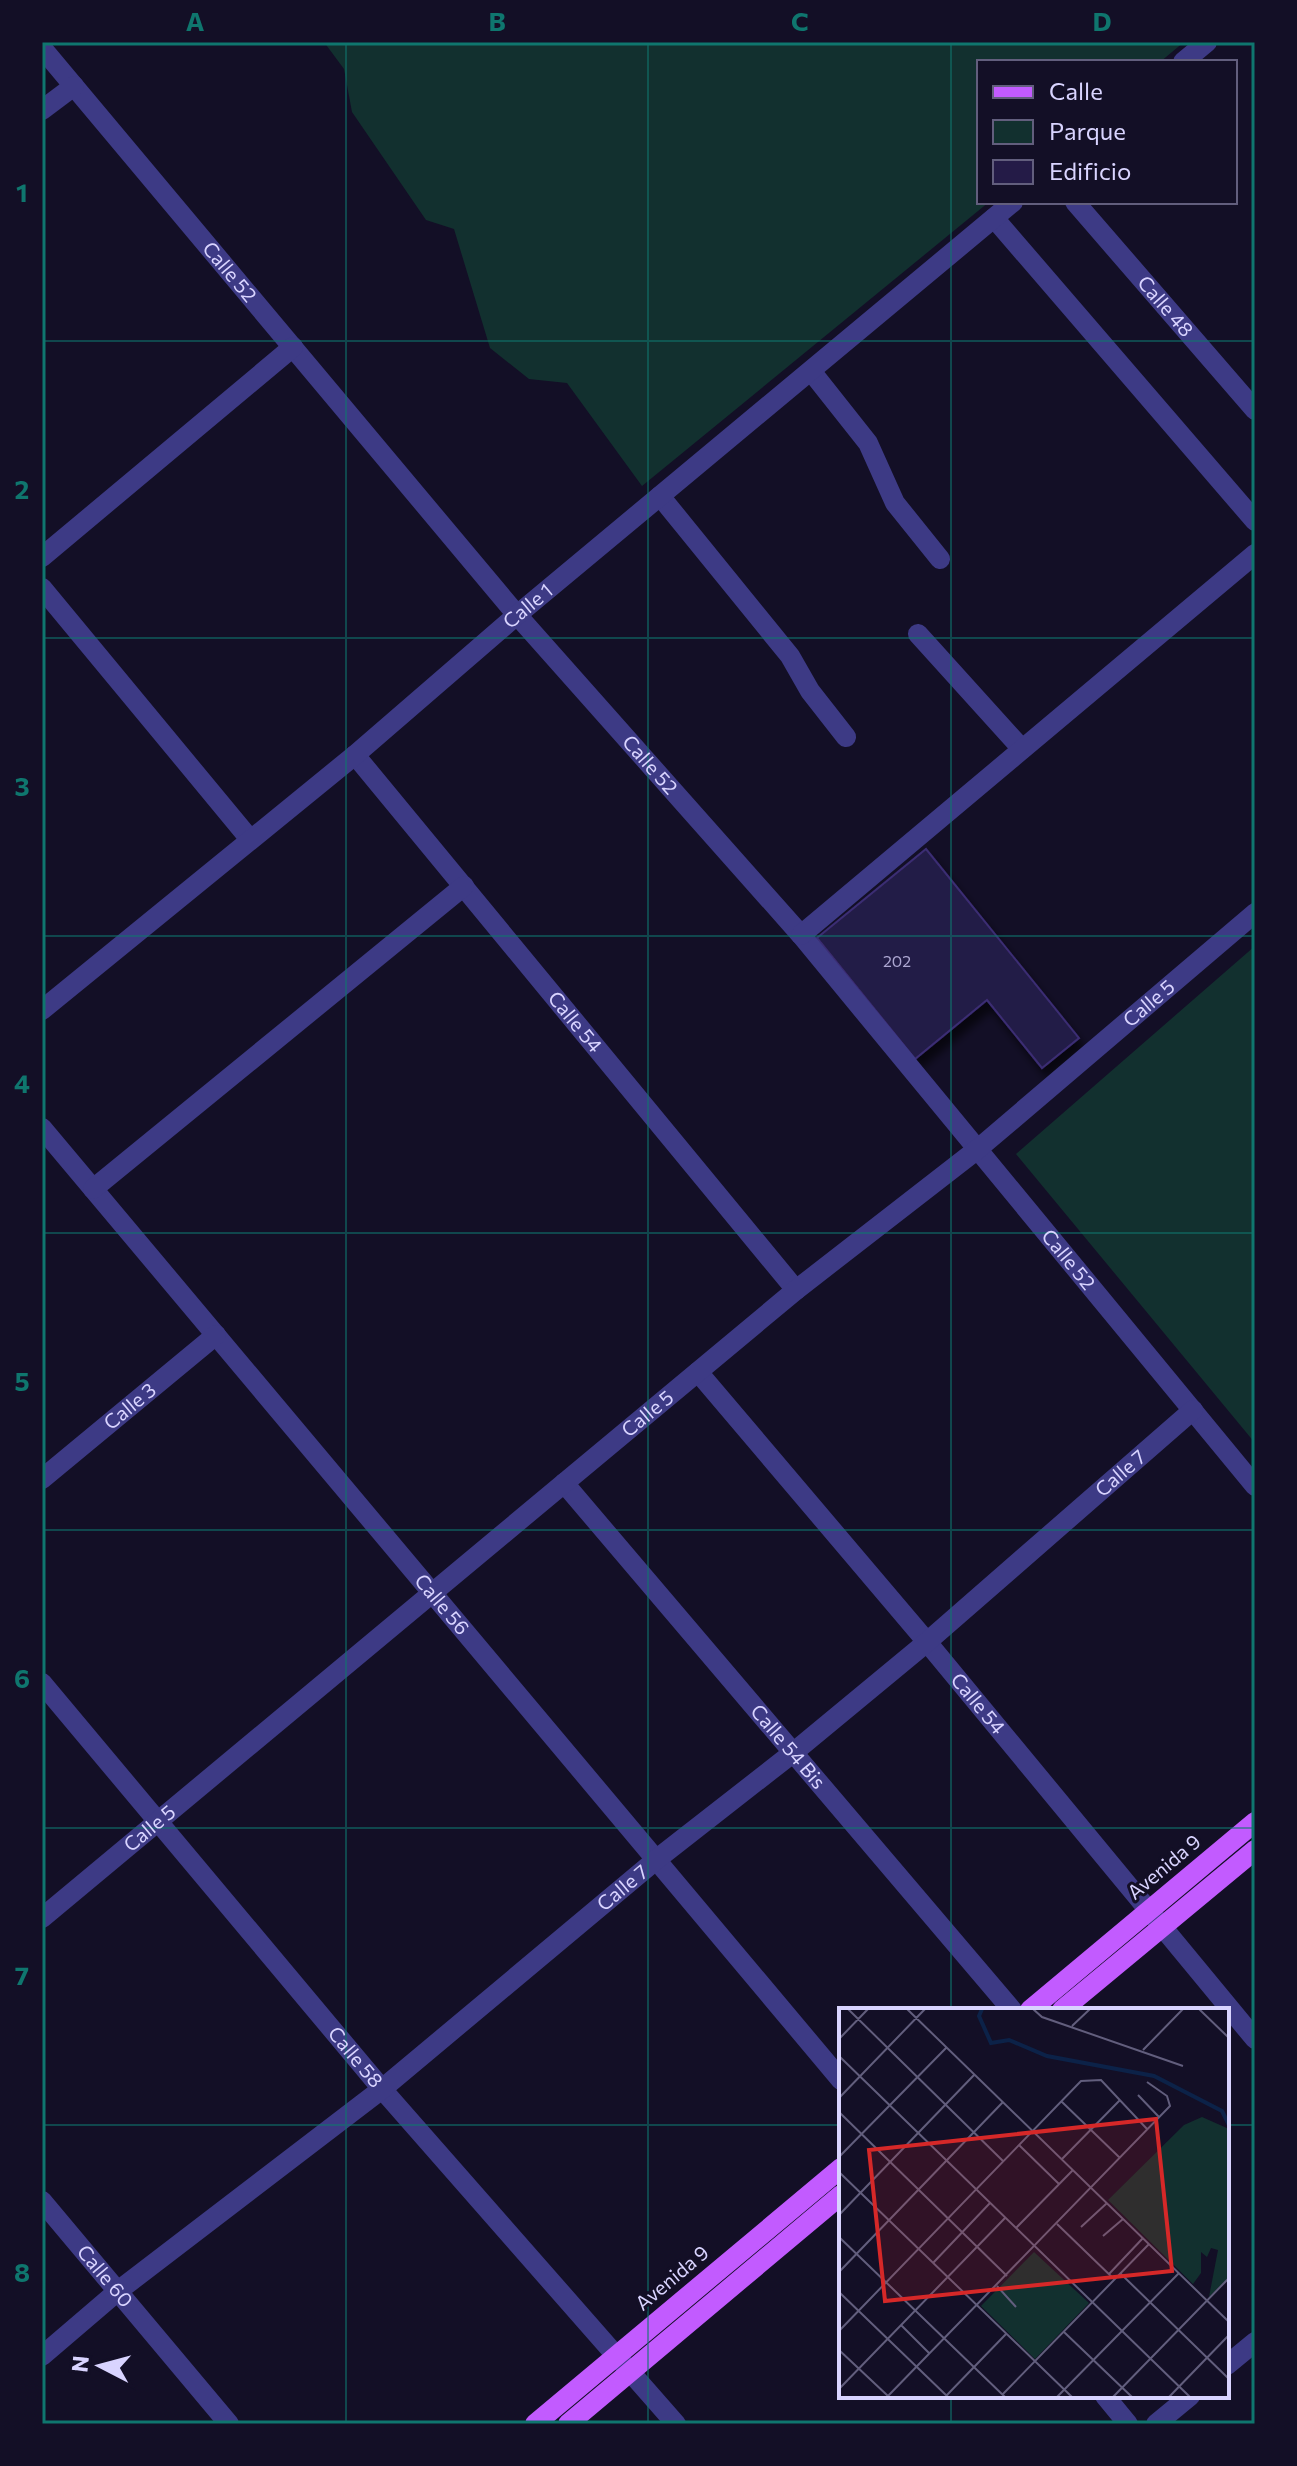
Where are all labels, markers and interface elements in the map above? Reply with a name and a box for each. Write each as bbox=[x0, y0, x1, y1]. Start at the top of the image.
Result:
text: A bbox=[186, 5, 205, 36]
text: B bbox=[488, 5, 506, 36]
text: C bbox=[791, 5, 809, 36]
text: D bbox=[1092, 5, 1112, 36]
legend bbox=[977, 60, 1237, 204]
text: Calle bbox=[1049, 76, 1103, 105]
text: Parque bbox=[1049, 116, 1126, 145]
text: Edificio bbox=[1049, 156, 1131, 185]
text: 1 bbox=[16, 176, 28, 207]
street label: Calle 52 bbox=[198, 236, 262, 306]
street label: Calle 48 bbox=[1133, 270, 1199, 341]
text: 2 bbox=[15, 473, 29, 504]
street label: Calle 1 bbox=[498, 578, 557, 633]
street label: Calle 52 bbox=[618, 730, 683, 799]
text: 3 bbox=[14, 770, 30, 801]
house number: 202 bbox=[883, 951, 911, 970]
street label: Calle 5 bbox=[1117, 974, 1179, 1031]
street label: Calle 54 bbox=[544, 986, 608, 1057]
text: 4 bbox=[14, 1067, 30, 1098]
street label: Calle 52 bbox=[1037, 1224, 1101, 1294]
text: 5 bbox=[14, 1365, 30, 1396]
street label: Calle 3 bbox=[98, 1377, 160, 1434]
street label: Calle 5 bbox=[616, 1384, 678, 1441]
street label: Calle 7 bbox=[1090, 1444, 1150, 1501]
street label: Calle 56 bbox=[410, 1568, 475, 1639]
text: 6 bbox=[14, 1662, 30, 1693]
street label: Calle 54 bbox=[946, 1668, 1011, 1739]
street label: Calle 54 Bis bbox=[746, 1699, 831, 1793]
street label: Calle 5 bbox=[118, 1799, 180, 1856]
street label: Avenida 9 bbox=[1122, 1829, 1205, 1904]
street label: Calle 7 bbox=[591, 1859, 652, 1915]
text: 7 bbox=[15, 1959, 29, 1990]
inset map bbox=[839, 2008, 1229, 2398]
street label: Calle 58 bbox=[324, 2021, 389, 2092]
street label: Calle 60 bbox=[73, 2239, 139, 2311]
street label: Avenida 9 bbox=[630, 2240, 713, 2315]
text: 8 bbox=[14, 2256, 30, 2287]
north arrow bbox=[60, 2326, 140, 2406]
text: N bbox=[65, 2354, 94, 2373]

